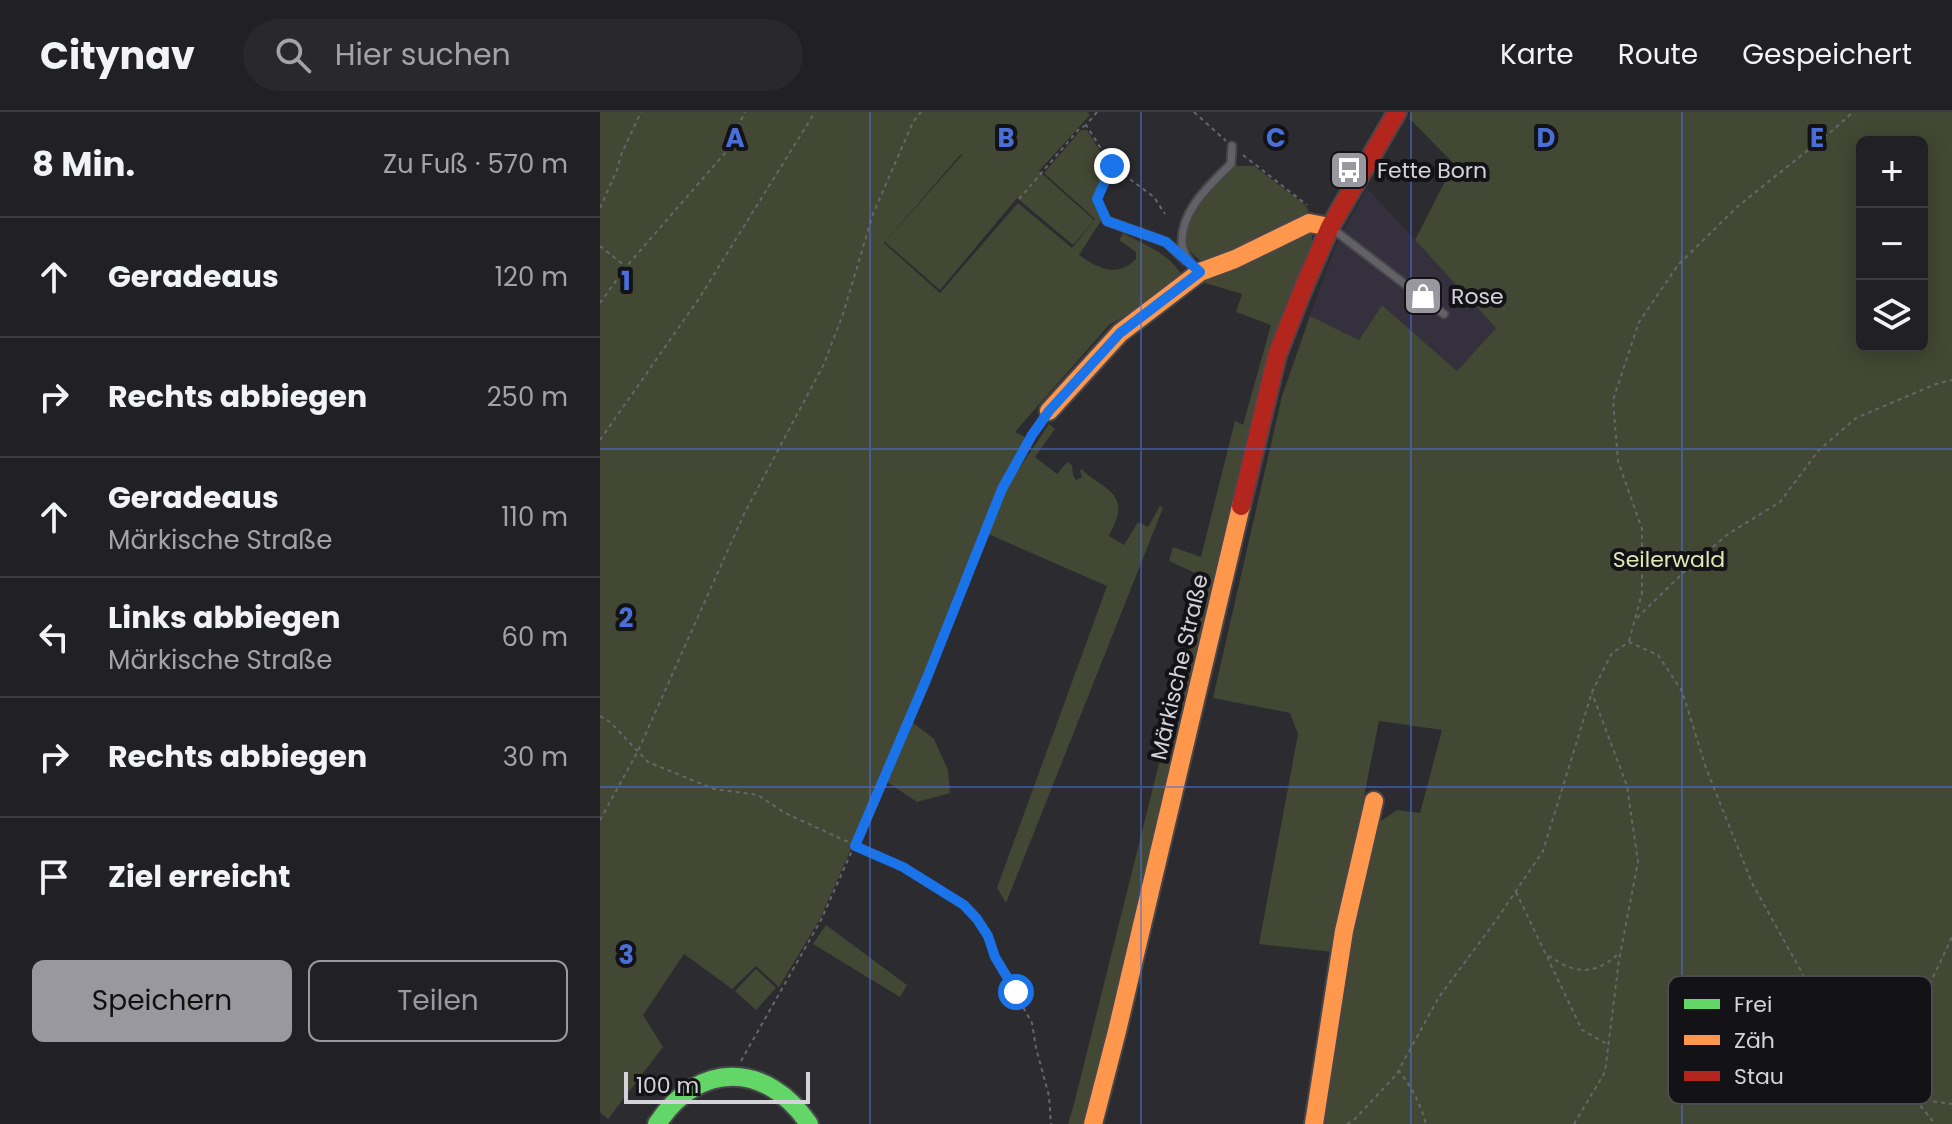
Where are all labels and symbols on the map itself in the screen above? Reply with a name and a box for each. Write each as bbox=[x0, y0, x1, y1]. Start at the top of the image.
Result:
text: A bbox=[725, 120, 745, 156]
text: B bbox=[997, 120, 1015, 156]
text: C bbox=[1266, 120, 1286, 156]
text: D bbox=[1537, 120, 1556, 156]
text: E bbox=[1810, 120, 1824, 156]
route end bbox=[1094, 148, 1130, 184]
bus stop icon: Fette Born bbox=[1328, 149, 1370, 191]
place label: Fette Born bbox=[1377, 155, 1487, 186]
text: 1 bbox=[621, 263, 631, 299]
shop icon: Rose bbox=[1402, 275, 1444, 317]
place label: Rose bbox=[1451, 281, 1504, 312]
park label: Seilerwald bbox=[1613, 544, 1725, 575]
street label: Märkische Straße bbox=[1143, 571, 1216, 763]
text: 2 bbox=[619, 600, 634, 636]
text: 3 bbox=[618, 937, 634, 973]
route start bbox=[998, 974, 1034, 1010]
legend bbox=[1668, 976, 1932, 1104]
text: Frei bbox=[1734, 989, 1772, 1020]
text: Zäh bbox=[1734, 1025, 1775, 1056]
text: Stau bbox=[1734, 1061, 1784, 1092]
scale bar bbox=[624, 1068, 810, 1104]

